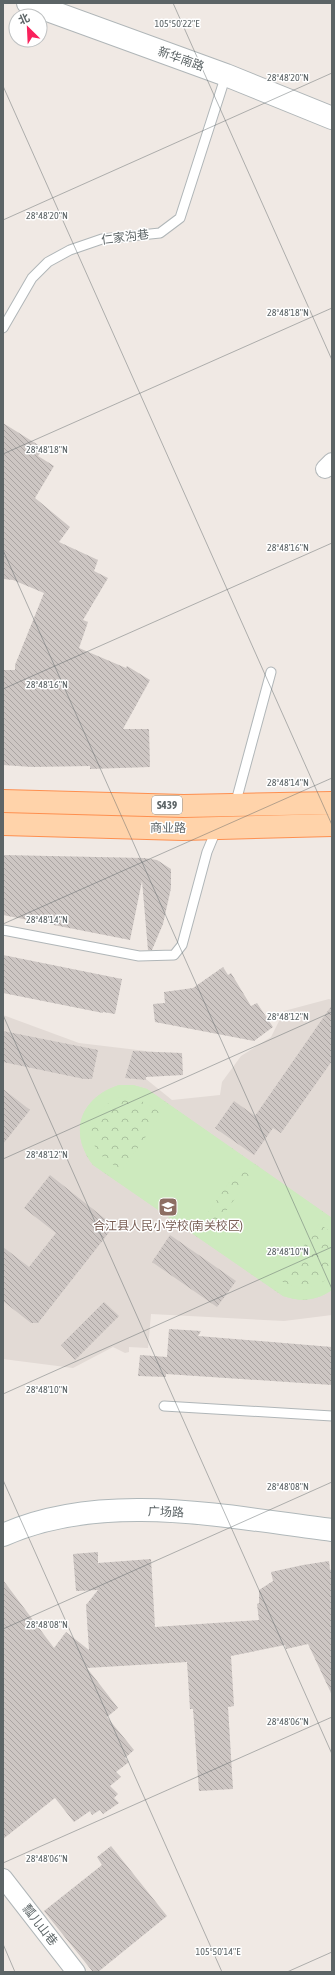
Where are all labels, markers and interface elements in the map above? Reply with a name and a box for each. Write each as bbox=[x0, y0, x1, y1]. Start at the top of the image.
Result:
north arrow bbox=[8, 8, 48, 48]
text: 北 bbox=[16, 11, 31, 27]
text: 105°50'22"E bbox=[155, 18, 200, 29]
street label: 新华南路 bbox=[156, 44, 206, 74]
text: 28°48'20"N bbox=[267, 72, 309, 83]
text: 28°48'20"N bbox=[26, 210, 68, 221]
street label: 仁家沟巷 bbox=[100, 227, 150, 247]
text: 28°48'18"N bbox=[267, 307, 309, 318]
text: 28°48'18"N bbox=[26, 444, 68, 455]
text: 28°48'16"N bbox=[267, 542, 309, 553]
text: 28°48'16"N bbox=[26, 679, 68, 690]
text: 28°48'14"N bbox=[267, 777, 309, 788]
road number: S439 bbox=[152, 796, 182, 814]
street label: 商业路 bbox=[150, 821, 186, 835]
text: 28°48'14"N bbox=[26, 914, 68, 925]
text: 28°48'12"N bbox=[267, 1011, 309, 1022]
text: 28°48'12"N bbox=[26, 1149, 68, 1160]
school or university icon: 合江县人民小学校(南关校区) bbox=[157, 1196, 179, 1218]
place label: 合江县人民小学校(南关校区) bbox=[93, 1219, 243, 1233]
text: 28°48'10"N bbox=[267, 1246, 309, 1257]
text: 28°48'10"N bbox=[26, 1384, 68, 1395]
text: 28°48'08"N bbox=[267, 1481, 309, 1492]
street label: 广场路 bbox=[148, 1504, 184, 1520]
text: 28°48'08"N bbox=[26, 1619, 68, 1630]
text: 28°48'06"N bbox=[267, 1716, 309, 1727]
text: 28°48'06"N bbox=[26, 1853, 68, 1864]
street label: 瓢儿山巷 bbox=[20, 1902, 60, 1948]
text: 105°50'14"E bbox=[196, 1946, 241, 1957]

